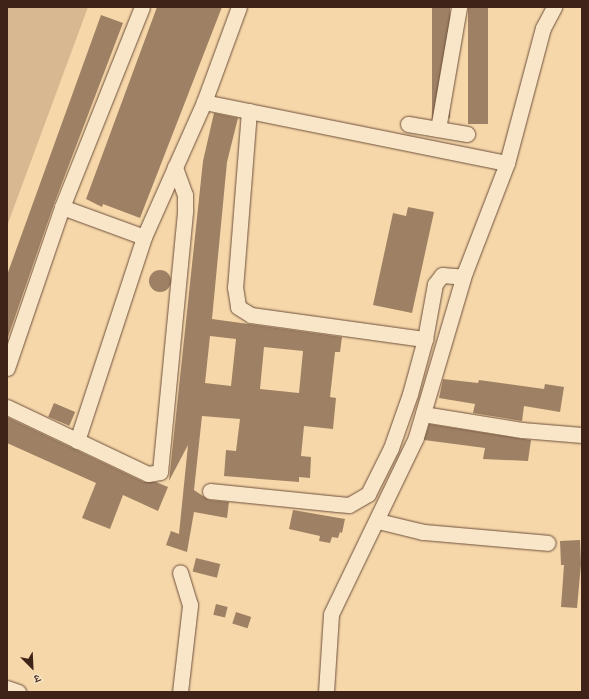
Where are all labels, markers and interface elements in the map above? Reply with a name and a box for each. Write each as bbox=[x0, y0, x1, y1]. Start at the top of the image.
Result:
north arrow bbox=[12, 647, 52, 687]
text: उ bbox=[31, 670, 42, 685]

